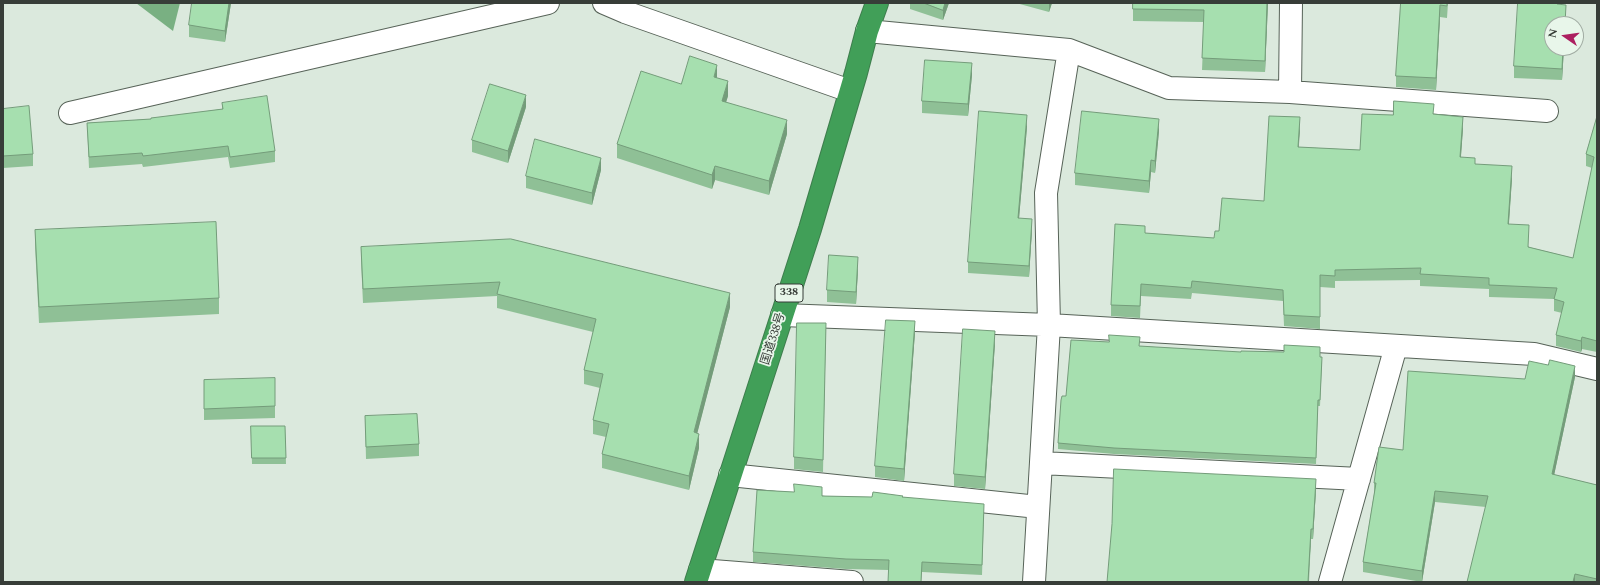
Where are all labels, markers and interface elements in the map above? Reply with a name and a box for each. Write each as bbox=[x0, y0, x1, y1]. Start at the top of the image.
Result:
north arrow bbox=[1544, 16, 1584, 56]
text: N bbox=[1544, 27, 1562, 40]
road number: 338 bbox=[775, 284, 803, 302]
street label: 国道338号 bbox=[759, 311, 789, 367]

